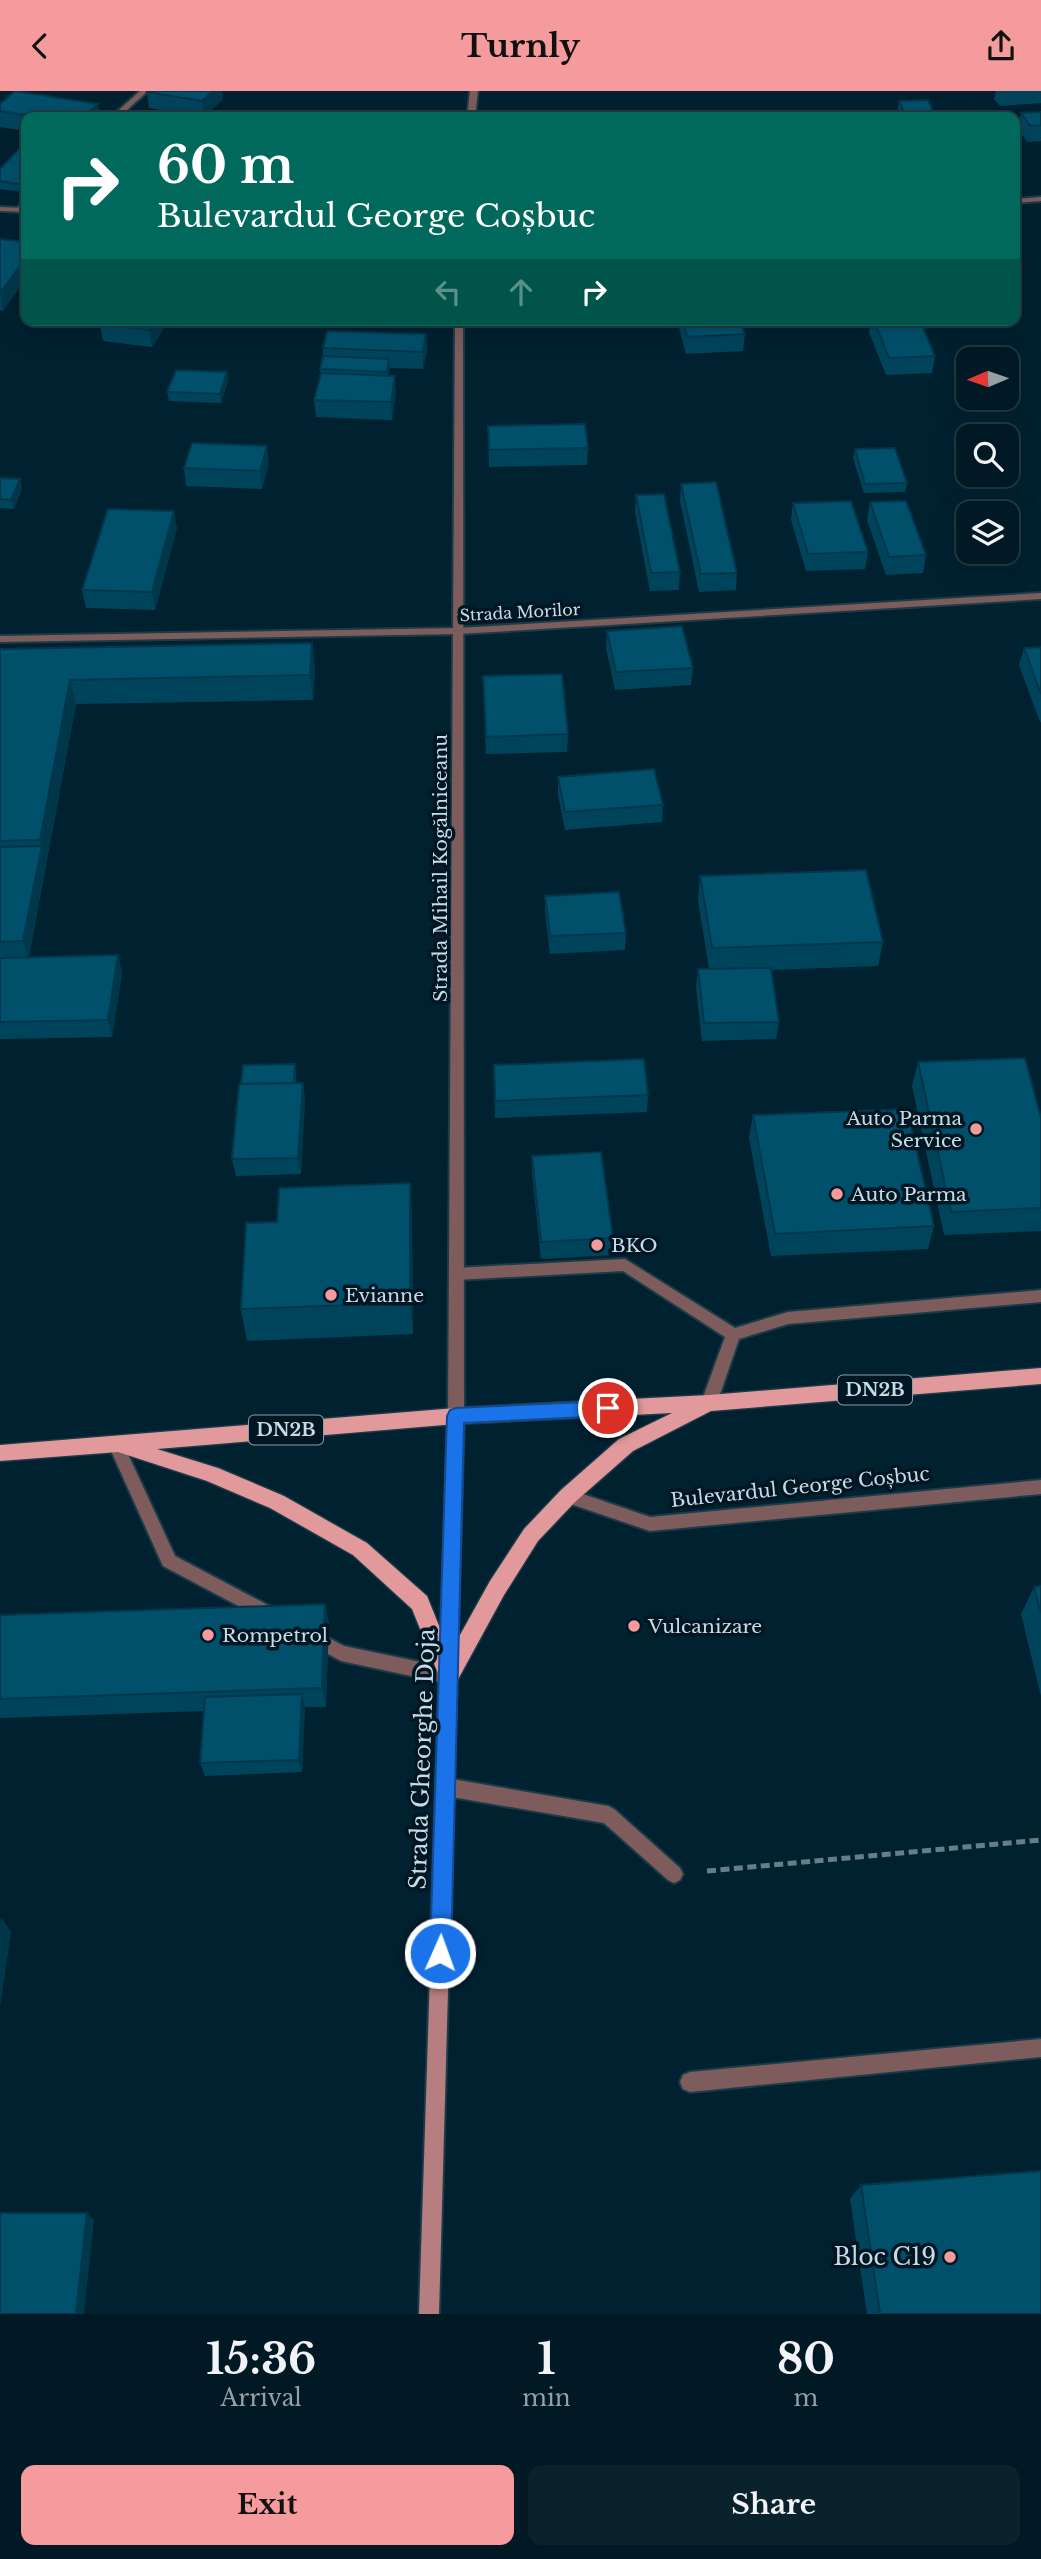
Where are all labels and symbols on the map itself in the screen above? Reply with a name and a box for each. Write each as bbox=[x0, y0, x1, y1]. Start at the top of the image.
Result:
north arrow bbox=[956, 347, 1018, 409]
street label: Strada Morilor bbox=[459, 599, 581, 625]
street label: Strada Mihail Kogălniceanu bbox=[429, 734, 452, 1002]
place label: Auto Parma Service bbox=[845, 1107, 962, 1152]
marker: Auto Parma Service bbox=[968, 1121, 984, 1137]
place label: Auto Parma bbox=[850, 1183, 967, 1206]
marker: Auto Parma bbox=[829, 1186, 845, 1202]
place label: BKO bbox=[611, 1234, 657, 1257]
marker: BKO bbox=[589, 1237, 605, 1253]
place label: Evianne bbox=[345, 1284, 424, 1307]
marker: Evianne bbox=[323, 1287, 339, 1303]
road number: DN2B bbox=[838, 1375, 912, 1405]
pin bbox=[578, 1378, 638, 1438]
road number: DN2B bbox=[249, 1415, 323, 1445]
street label: Bulevardul George Coșbuc bbox=[669, 1462, 931, 1512]
place label: Vulcanizare bbox=[647, 1615, 762, 1638]
marker: Vulcanizare bbox=[626, 1618, 642, 1634]
place label: Rompetrol bbox=[222, 1624, 328, 1647]
marker: Rompetrol bbox=[200, 1627, 216, 1643]
street label: Strada Gheorghe Doja bbox=[403, 1628, 441, 1890]
position arrow bbox=[403, 1916, 477, 1990]
place label: Bloc C19 bbox=[833, 2243, 936, 2271]
marker: Bloc C19 bbox=[942, 2249, 958, 2265]

